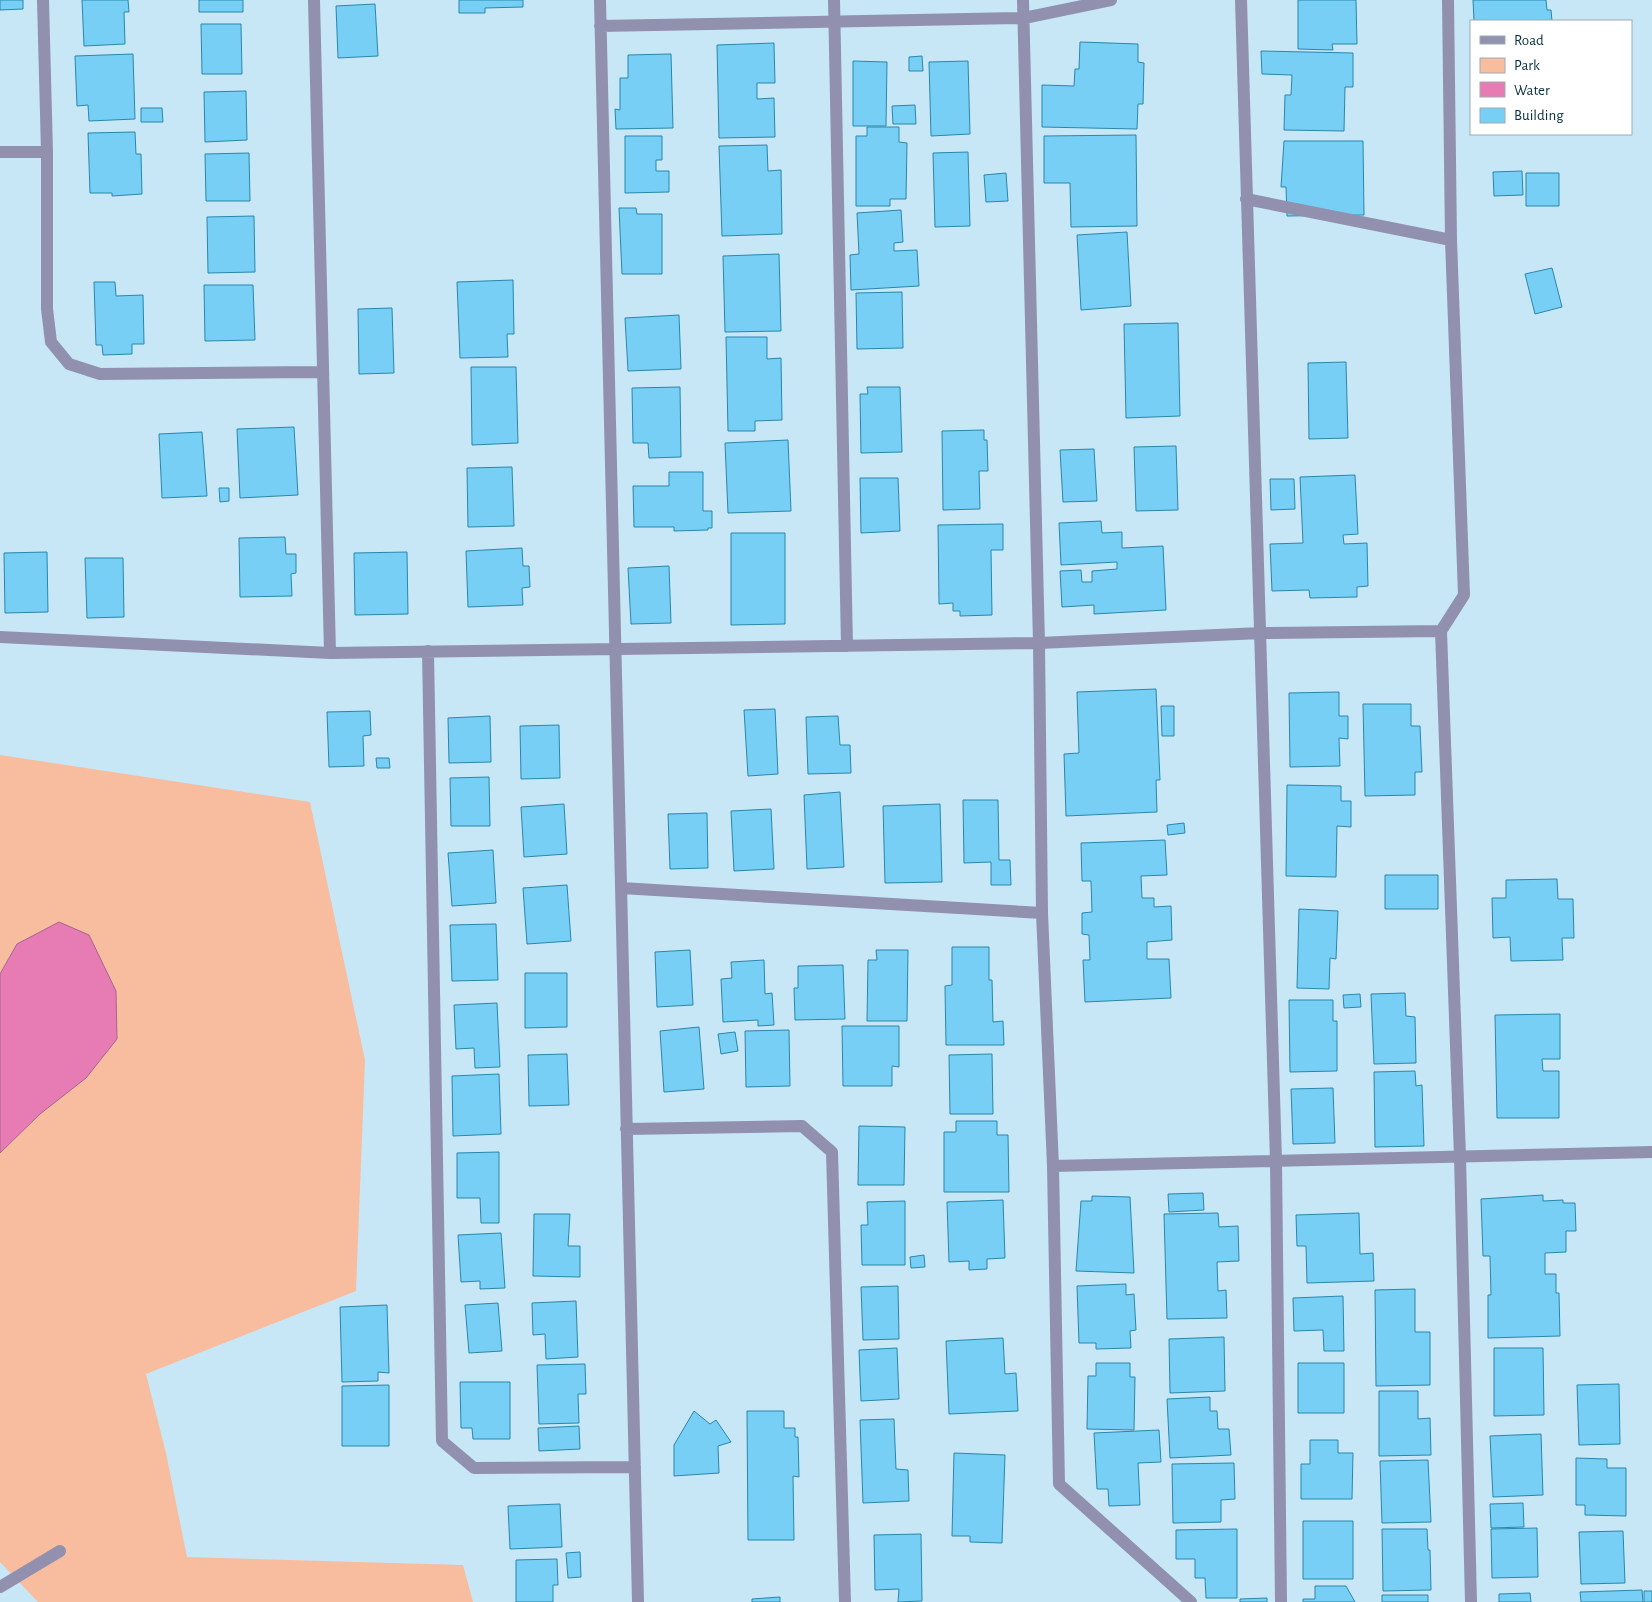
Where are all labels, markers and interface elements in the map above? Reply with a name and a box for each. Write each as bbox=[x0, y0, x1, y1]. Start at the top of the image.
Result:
legend bbox=[1470, 20, 1632, 135]
text: Road bbox=[1514, 33, 1544, 48]
text: Park bbox=[1514, 58, 1540, 73]
text: Water bbox=[1514, 83, 1550, 98]
text: Building bbox=[1514, 108, 1564, 123]

